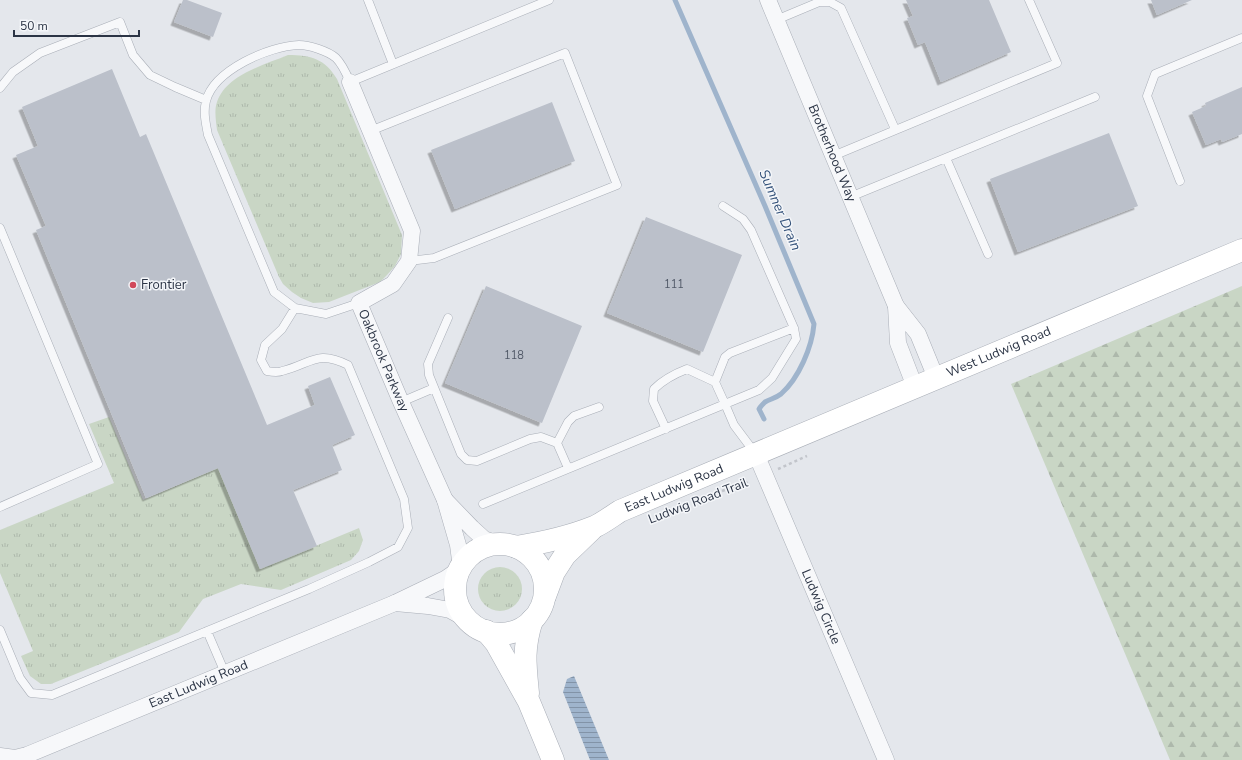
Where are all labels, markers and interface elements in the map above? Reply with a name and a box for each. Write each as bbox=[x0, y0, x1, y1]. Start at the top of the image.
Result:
scale bar bbox=[14, 12, 139, 38]
text: 50 m bbox=[20, 18, 48, 34]
street label: Brotherhood Way bbox=[804, 102, 861, 205]
water label: Sumner Drain bbox=[754, 167, 806, 254]
place label: Frontier bbox=[141, 276, 187, 294]
house number: 111 bbox=[664, 277, 684, 292]
marker: Frontier bbox=[128, 280, 138, 290]
street label: Oakbrook Parkway bbox=[354, 306, 413, 415]
street label: West Ludwig Road bbox=[944, 322, 1054, 382]
house number: 118 bbox=[504, 348, 524, 363]
street label: East Ludwig Road bbox=[622, 460, 726, 517]
street label: Ludwig Road Trail bbox=[646, 474, 751, 528]
street label: Ludwig Circle bbox=[797, 567, 845, 647]
street label: East Ludwig Road bbox=[146, 656, 251, 713]

